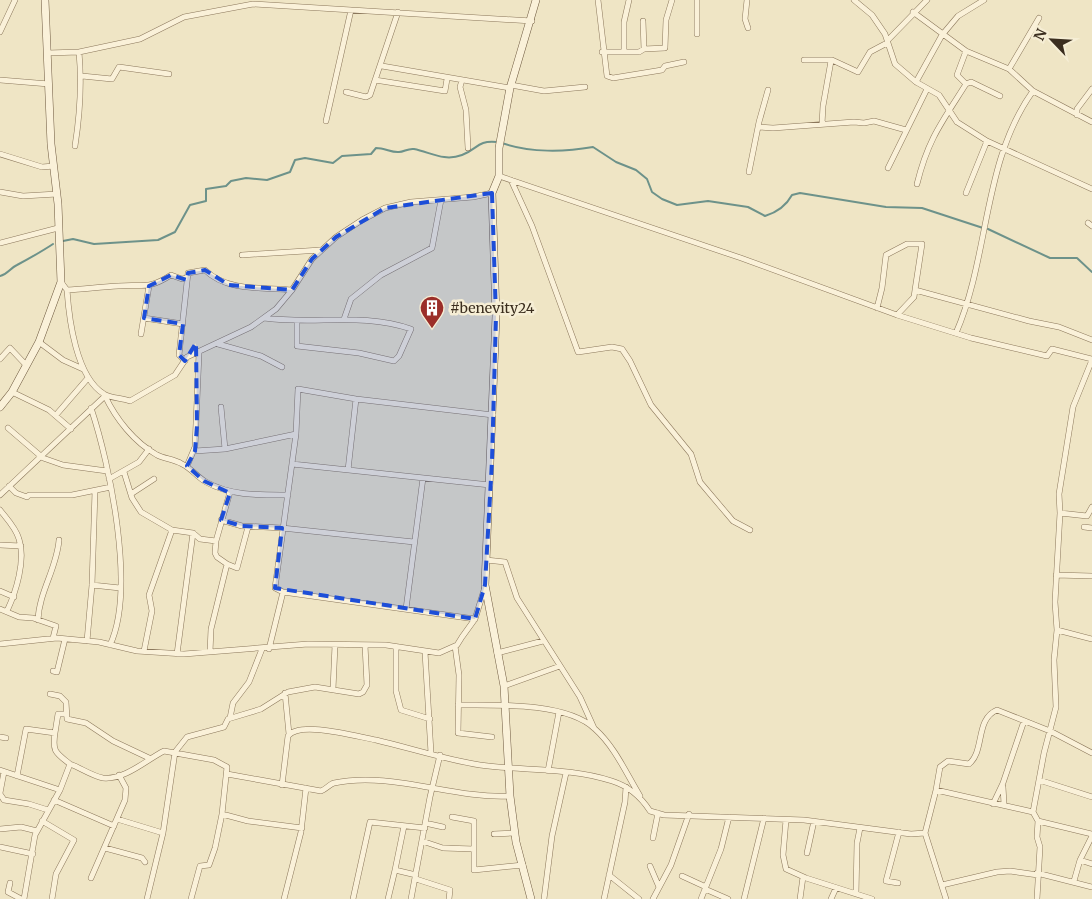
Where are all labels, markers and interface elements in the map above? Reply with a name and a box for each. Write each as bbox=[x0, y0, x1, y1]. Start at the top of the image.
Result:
north arrow bbox=[1027, 15, 1077, 65]
text: N bbox=[1030, 26, 1051, 43]
building icon: #benevity24 bbox=[419, 295, 445, 329]
place label: #benevity24 bbox=[450, 299, 535, 317]

